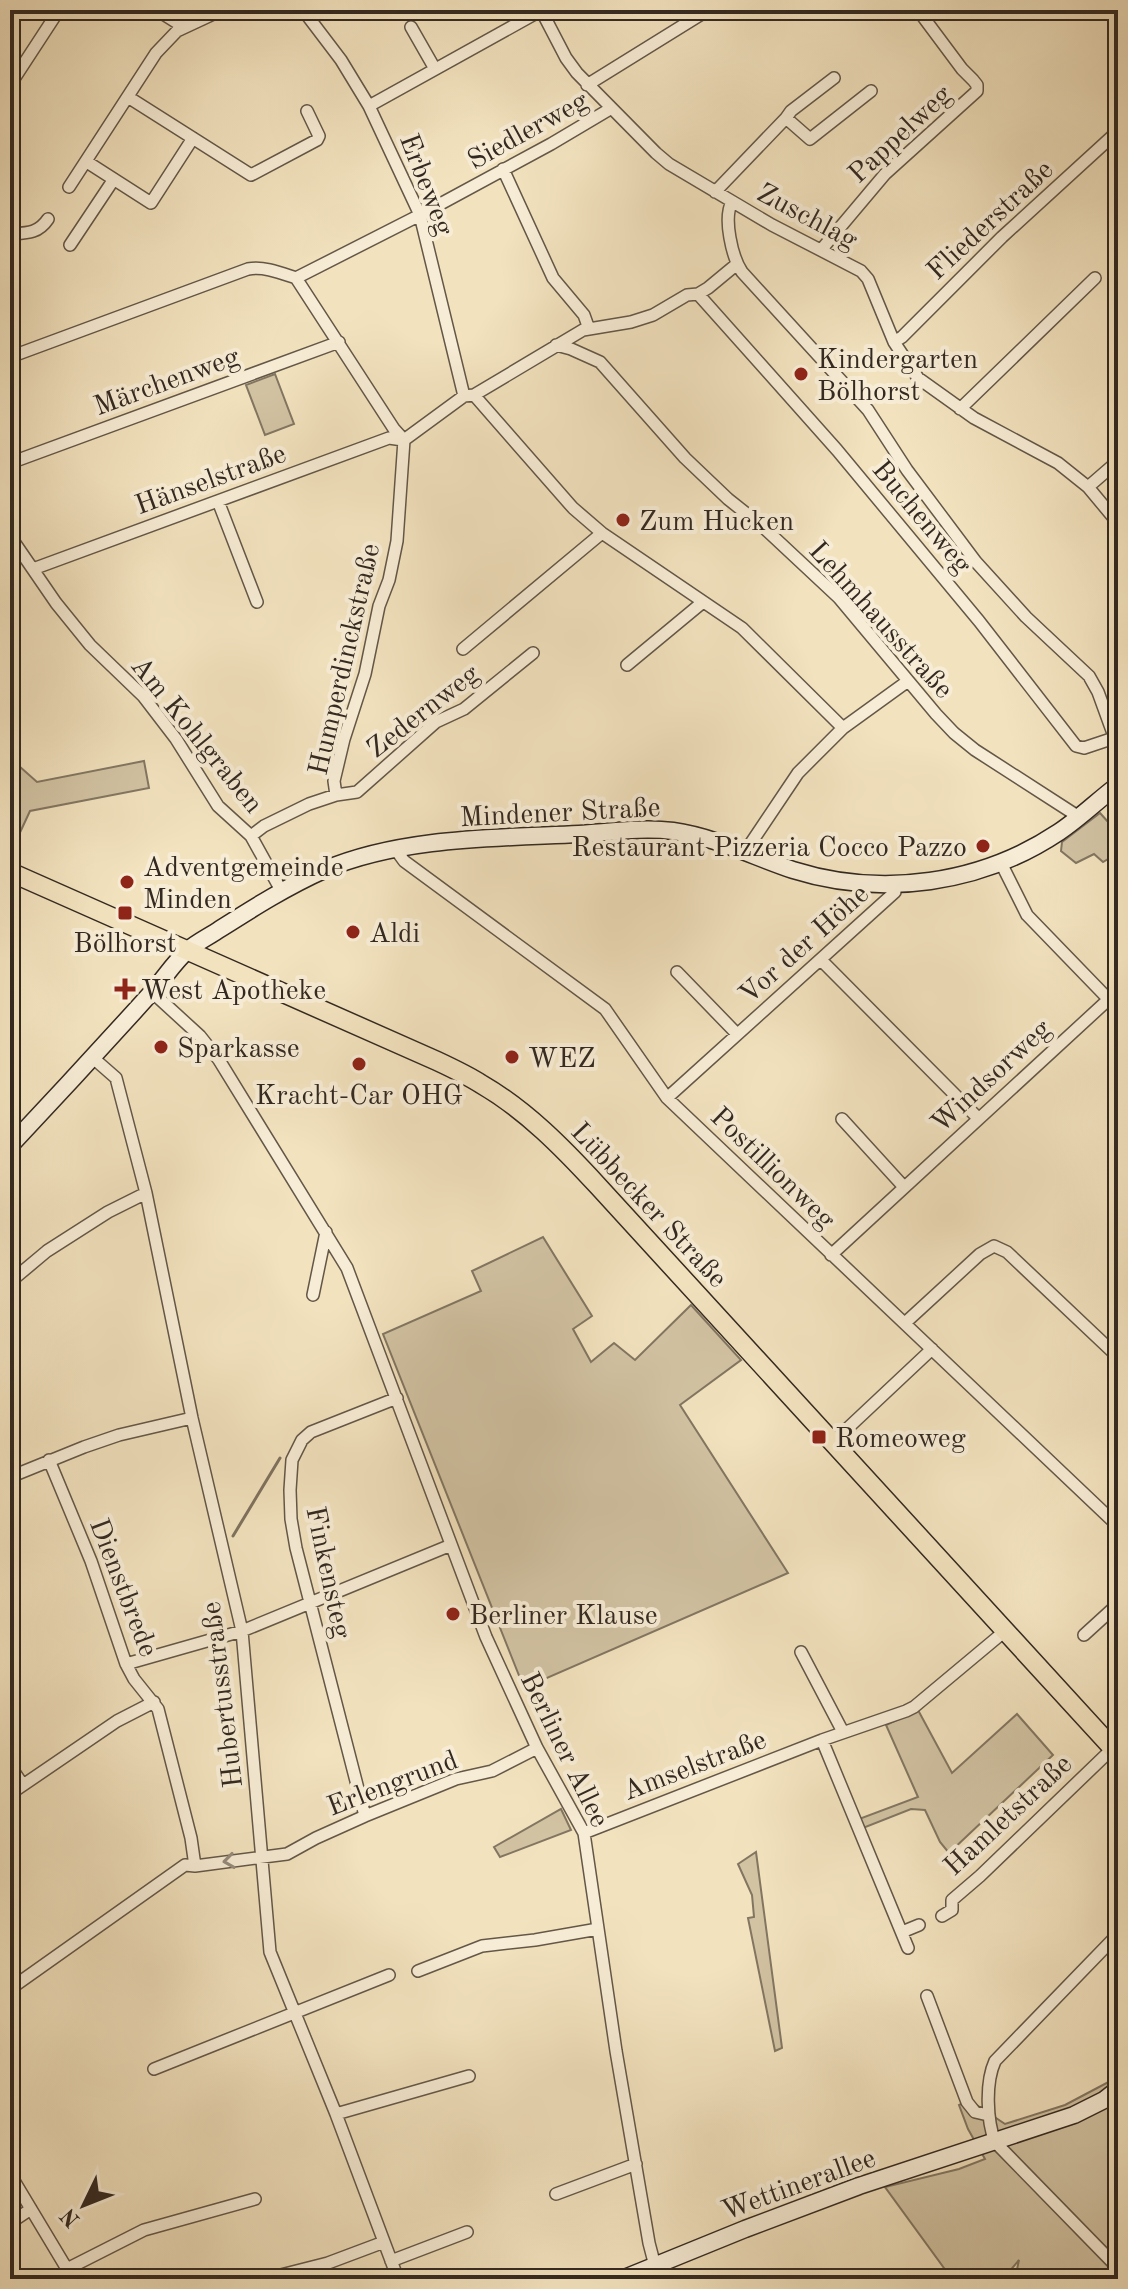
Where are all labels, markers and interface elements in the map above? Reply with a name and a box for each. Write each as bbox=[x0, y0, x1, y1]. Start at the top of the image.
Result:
street label: Pappelweg bbox=[844, 81, 958, 190]
street label: Siedlerweg bbox=[464, 87, 593, 176]
street label: Erbeweg bbox=[393, 130, 457, 240]
street label: Fliederstraße bbox=[923, 156, 1059, 286]
street label: Zuschlag bbox=[752, 180, 861, 256]
street label: Märchenweg bbox=[91, 344, 244, 422]
place label: Kindergarten Bölhorst bbox=[817, 347, 978, 407]
marker: Kindergarten Bölhorst bbox=[792, 365, 810, 383]
street label: Hänselstraße bbox=[132, 441, 290, 521]
street label: Buchenweg bbox=[866, 456, 976, 580]
place label: Zum Hucken bbox=[639, 509, 794, 537]
marker: Zum Hucken bbox=[614, 511, 632, 529]
street label: Lehmhausstraße bbox=[802, 537, 957, 705]
street label: Humperdinckstraße bbox=[306, 541, 386, 778]
street label: Am Kohlgraben bbox=[124, 652, 267, 819]
street label: Zedernweg bbox=[363, 660, 485, 765]
street label: Mindener Straße bbox=[459, 795, 661, 833]
place label: Restaurant Pizzeria Cocco Pazzo bbox=[571, 835, 967, 863]
marker: Restaurant Pizzeria Cocco Pazzo bbox=[974, 837, 992, 855]
place label: Adventgemeinde Minden bbox=[143, 855, 344, 915]
marker: Adventgemeinde Minden bbox=[118, 873, 136, 891]
street label: Vor der Höhe bbox=[735, 880, 875, 1010]
marker: Bölhorst bbox=[116, 904, 134, 922]
place label: Aldi bbox=[369, 921, 420, 949]
marker: Aldi bbox=[344, 923, 362, 941]
place label: Bölhorst bbox=[73, 931, 177, 959]
place label: West Apotheke bbox=[141, 978, 326, 1006]
marker: West Apotheke bbox=[116, 980, 134, 998]
street label: Windsorweg bbox=[927, 1015, 1057, 1139]
place label: Sparkasse bbox=[177, 1036, 300, 1064]
marker: Sparkasse bbox=[152, 1038, 170, 1056]
place label: WEZ bbox=[528, 1046, 595, 1074]
marker: WEZ bbox=[503, 1048, 521, 1066]
marker: Kracht-Car OHG bbox=[350, 1055, 368, 1073]
place label: Kracht-Car OHG bbox=[255, 1083, 463, 1111]
street label: Postillionweg bbox=[704, 1103, 840, 1235]
street label: Lübbecker Straße bbox=[564, 1118, 731, 1294]
place label: Romeoweg bbox=[835, 1426, 966, 1454]
marker: Romeoweg bbox=[810, 1428, 828, 1446]
street label: Finkensteg bbox=[299, 1504, 355, 1641]
street label: Dienstbrede bbox=[83, 1515, 161, 1661]
street label: Hubertusstraße bbox=[199, 1600, 249, 1789]
place label: Berliner Klause bbox=[469, 1603, 658, 1631]
marker: Berliner Klause bbox=[444, 1605, 462, 1623]
street label: Berliner Allee bbox=[514, 1668, 613, 1832]
street label: Amselstraße bbox=[620, 1727, 771, 1807]
street label: Erlengrund bbox=[324, 1747, 462, 1823]
street label: Hamletstraße bbox=[940, 1750, 1078, 1882]
one-way arrow bbox=[222, 1852, 236, 1869]
street label: Wettinerallee bbox=[718, 2145, 880, 2227]
north arrow bbox=[44, 2165, 124, 2245]
text: N bbox=[57, 2203, 85, 2231]

